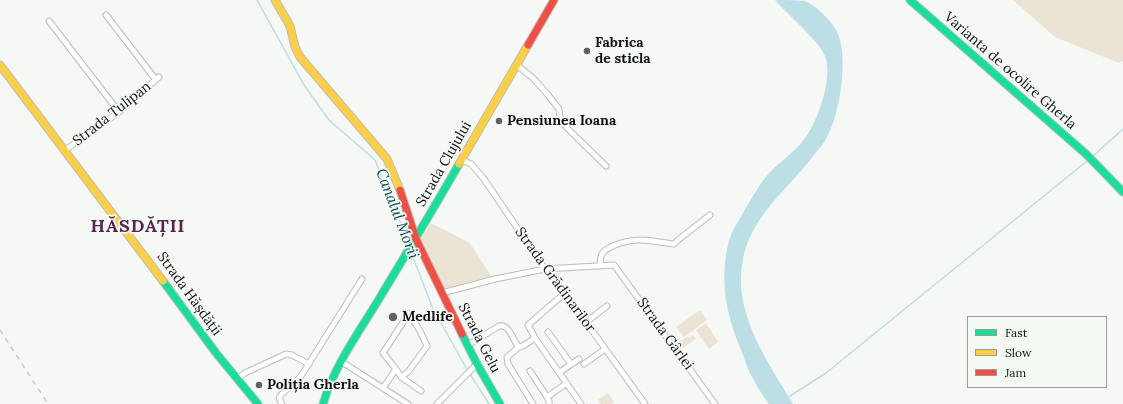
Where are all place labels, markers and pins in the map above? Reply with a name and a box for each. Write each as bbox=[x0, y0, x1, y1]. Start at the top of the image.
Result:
place label: Fabrica de sticla bbox=[595, 35, 651, 68]
marker: Fabrica de sticla bbox=[582, 46, 592, 56]
place label: Pensiunea Ioana bbox=[507, 113, 616, 129]
marker: Pensiunea Ioana bbox=[494, 116, 504, 126]
place label: Medlife bbox=[402, 309, 453, 325]
marker: Medlife bbox=[387, 311, 399, 323]
place label: Poliția Gherla bbox=[267, 377, 359, 393]
marker: Poliția Gherla bbox=[254, 380, 264, 390]

